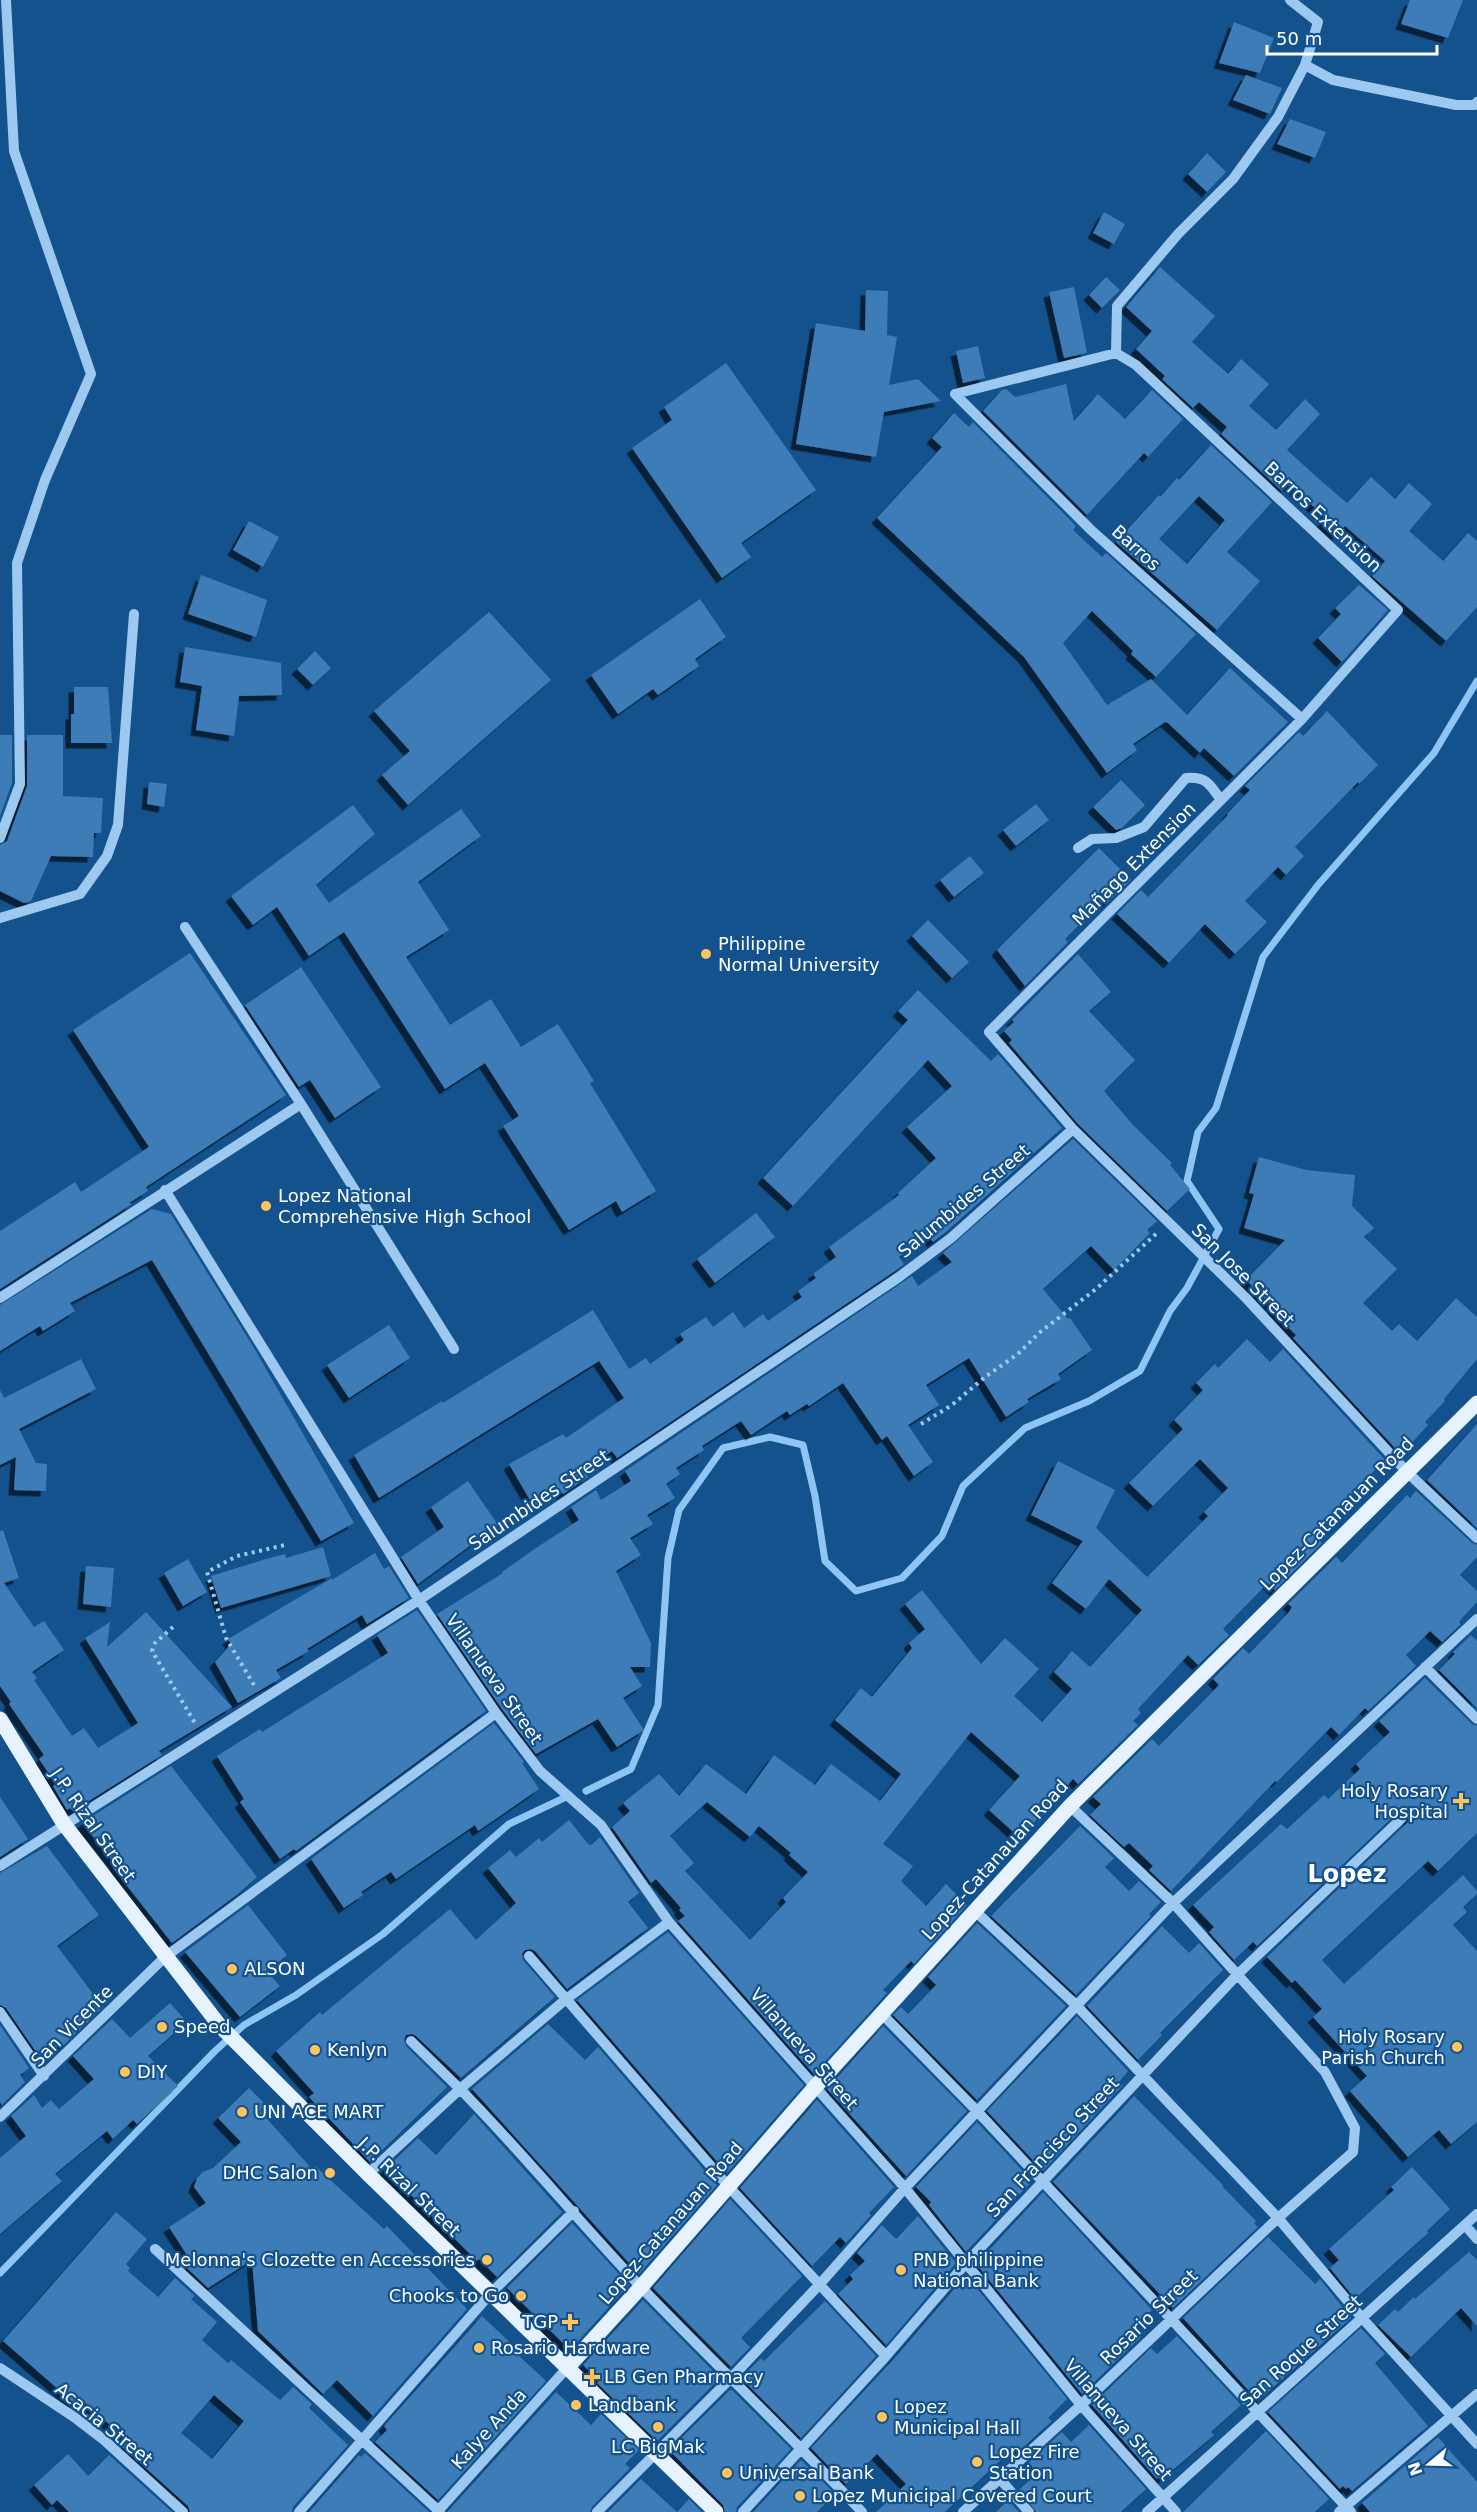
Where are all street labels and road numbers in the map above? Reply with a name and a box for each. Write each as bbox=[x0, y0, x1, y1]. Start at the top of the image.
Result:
street label: Barros Extension bbox=[1261, 457, 1386, 576]
street label: Barros bbox=[1108, 520, 1165, 575]
street label: Mañago Extension bbox=[1068, 798, 1200, 930]
street label: Salumbides Street bbox=[894, 1140, 1034, 1262]
street label: San Jose Street bbox=[1188, 1219, 1299, 1330]
street label: Lopez-Catanauan Road bbox=[1256, 1433, 1418, 1595]
street label: Salumbides Street bbox=[464, 1445, 613, 1554]
street label: Villanueva Street bbox=[442, 1610, 547, 1748]
street label: J.P. Rizal Street bbox=[46, 1763, 140, 1886]
street label: Lopez-Catanauan Road bbox=[917, 1775, 1072, 1944]
street label: San Vicente bbox=[26, 1980, 117, 2071]
street label: Villanueva Street bbox=[746, 1984, 863, 2114]
street label: San Francisco Street bbox=[982, 2072, 1123, 2221]
street label: J.P. Rizal Street bbox=[353, 2132, 465, 2241]
street label: Lopez-Catanauan Road bbox=[594, 2137, 747, 2308]
street label: Rosario Street bbox=[1096, 2265, 1202, 2368]
street label: San Roque Street bbox=[1235, 2290, 1366, 2411]
street label: Villanueva Street bbox=[1060, 2355, 1177, 2485]
street label: Acacia Street bbox=[51, 2378, 157, 2469]
street label: Kalye Anda bbox=[447, 2384, 530, 2473]

